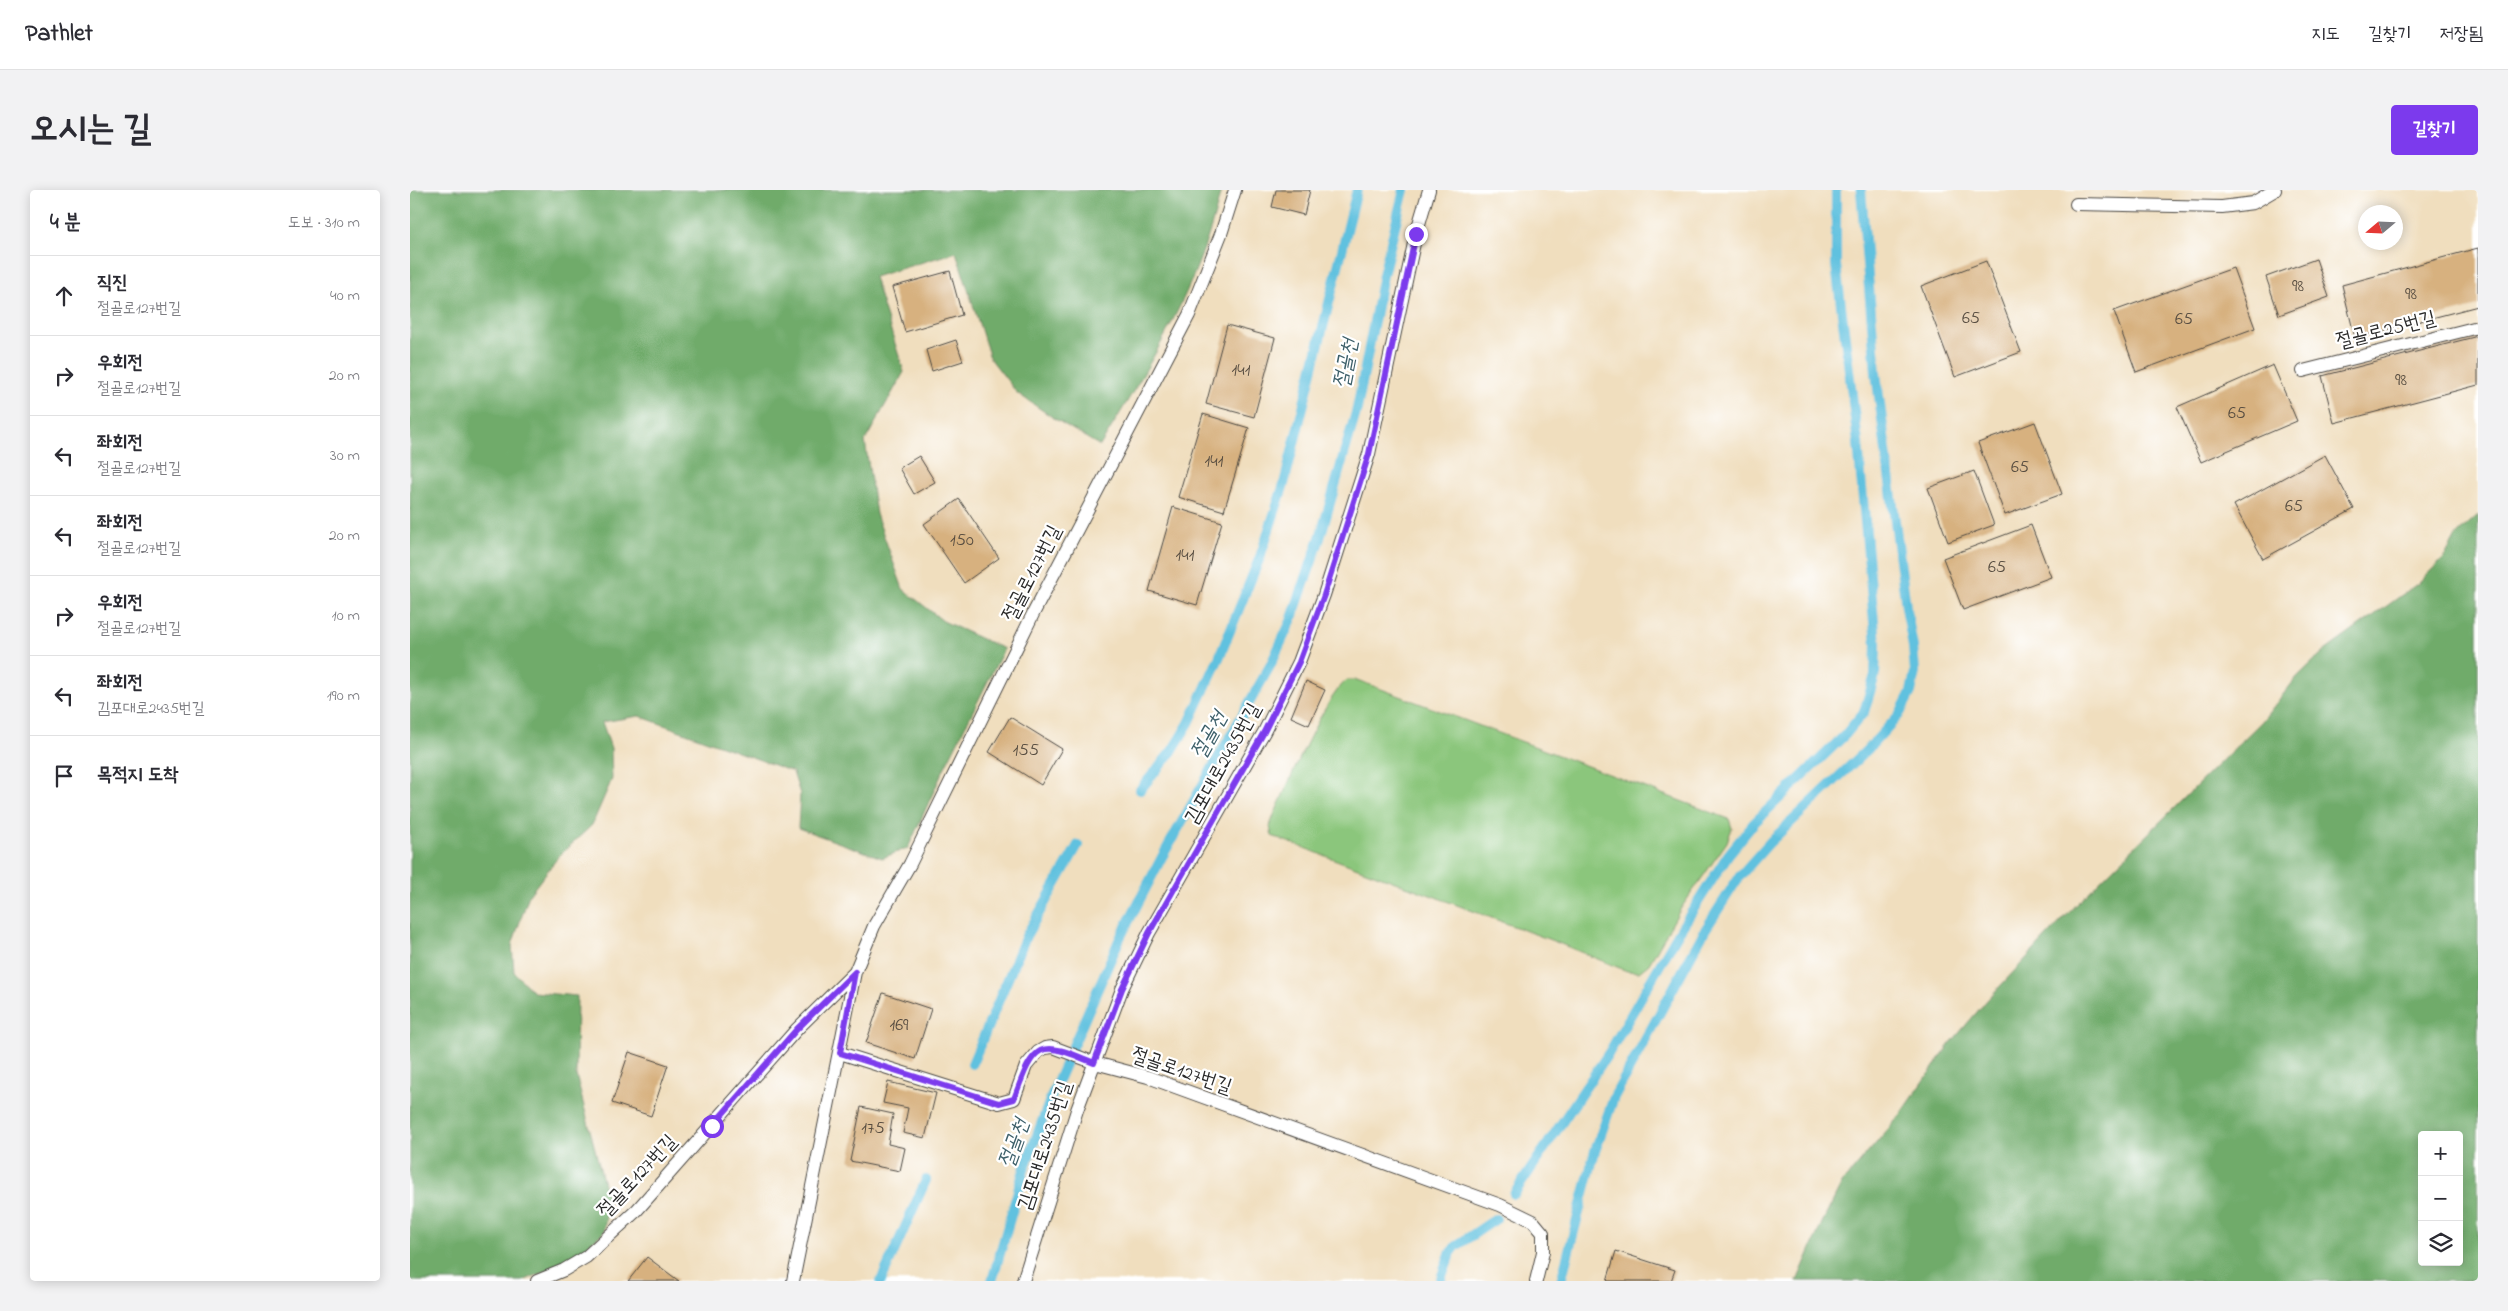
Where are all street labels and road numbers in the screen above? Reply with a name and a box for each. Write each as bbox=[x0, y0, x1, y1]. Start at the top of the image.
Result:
street label: 절골로25번길 bbox=[2333, 305, 2439, 357]
street label: 절골로127번길 bbox=[996, 521, 1070, 627]
street label: 김포대로2435번길 bbox=[1179, 698, 1269, 830]
street label: 절골로127번길 bbox=[1127, 1041, 1235, 1103]
street label: 김포대로2435번길 bbox=[1011, 1078, 1081, 1214]
street label: 절골로127번길 bbox=[592, 1129, 684, 1225]

